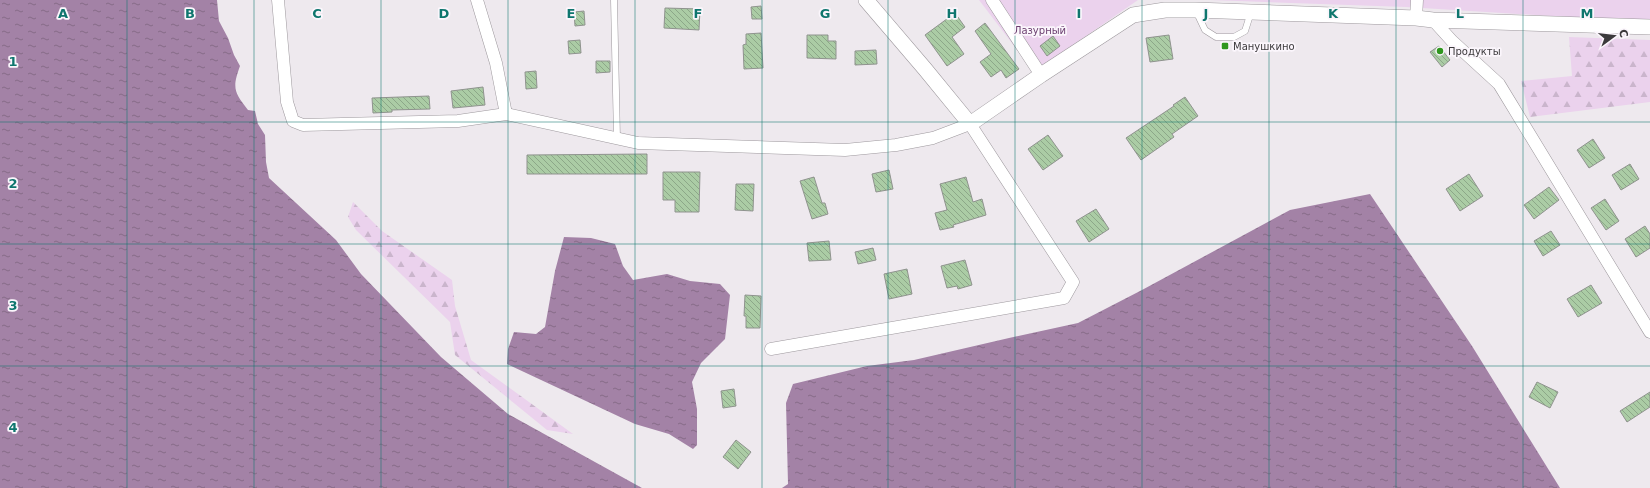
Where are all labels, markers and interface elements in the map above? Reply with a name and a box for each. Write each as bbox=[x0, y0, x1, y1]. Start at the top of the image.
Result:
text: A bbox=[58, 6, 68, 21]
text: B bbox=[185, 6, 195, 21]
text: C bbox=[312, 6, 322, 21]
text: D bbox=[439, 6, 450, 21]
text: E bbox=[567, 6, 575, 21]
text: F bbox=[694, 6, 702, 21]
text: G bbox=[820, 6, 830, 21]
text: H bbox=[947, 6, 957, 21]
text: I bbox=[1077, 6, 1081, 21]
text: J bbox=[1203, 6, 1208, 21]
text: K bbox=[1328, 6, 1339, 21]
text: L bbox=[1456, 6, 1464, 21]
text: M bbox=[1581, 6, 1593, 21]
north arrow bbox=[1594, 16, 1634, 56]
park label: Лазурный bbox=[1014, 25, 1066, 36]
text: С bbox=[1616, 28, 1631, 39]
marker: Манушкино bbox=[1220, 41, 1230, 51]
place label: Манушкино bbox=[1233, 41, 1295, 52]
marker: Продукты bbox=[1435, 46, 1445, 56]
place label: Продукты bbox=[1448, 46, 1501, 57]
text: 1 bbox=[8, 54, 18, 69]
text: 2 bbox=[8, 176, 18, 191]
text: 3 bbox=[8, 298, 18, 313]
text: 4 bbox=[8, 420, 18, 435]

